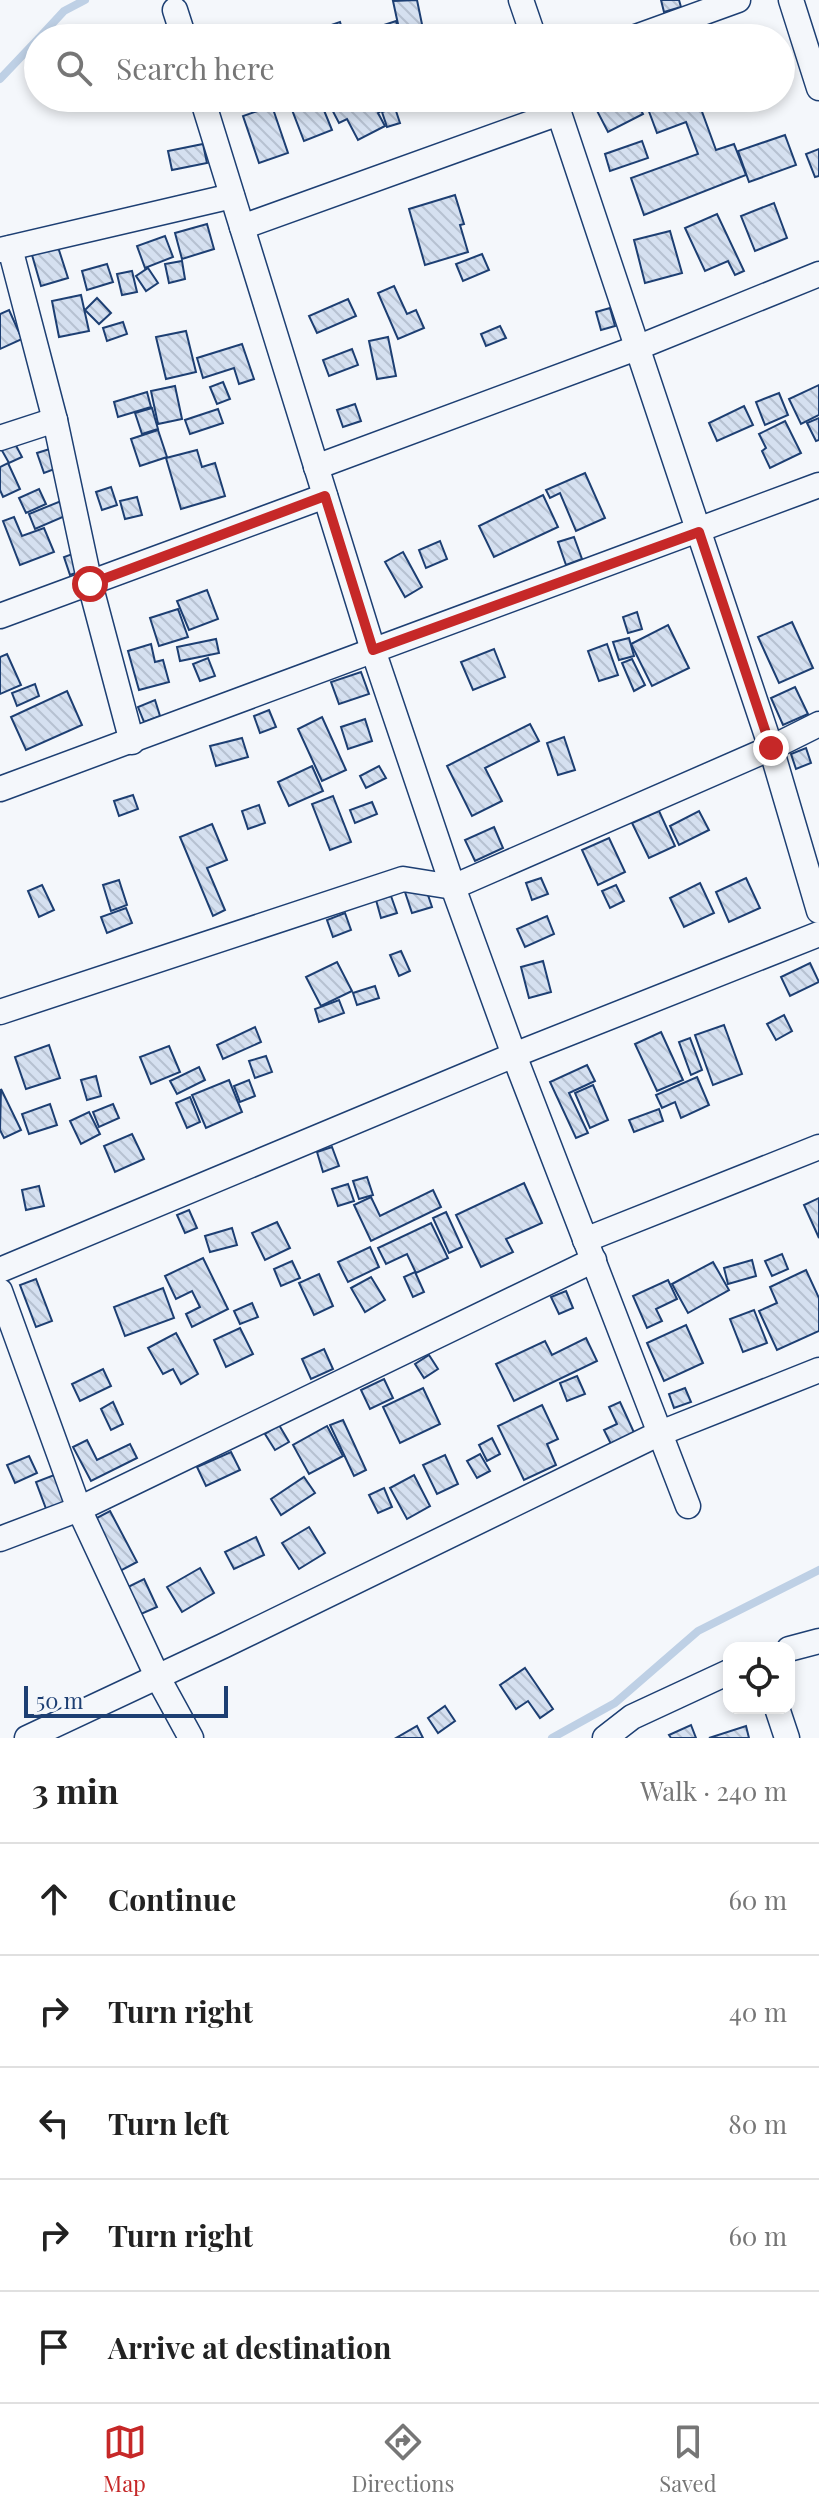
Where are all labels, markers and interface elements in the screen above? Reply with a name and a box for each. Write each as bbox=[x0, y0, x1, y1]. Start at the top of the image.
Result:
search box bbox=[24, 24, 795, 112]
icon: search bbox=[52, 46, 96, 90]
text: Search here bbox=[116, 48, 275, 88]
route start bbox=[72, 566, 108, 602]
route end bbox=[753, 730, 789, 766]
map controls bbox=[723, 1642, 795, 1714]
button: locate bbox=[723, 1642, 795, 1714]
scale bar bbox=[24, 1682, 228, 1718]
text: 50 m bbox=[36, 1685, 83, 1715]
text: 3 min bbox=[32, 1767, 119, 1813]
text: Walk · 240 m bbox=[640, 1773, 787, 1808]
icon: ahead bbox=[32, 1877, 76, 1921]
text: Continue bbox=[108, 1879, 236, 1919]
text: 60 m bbox=[728, 1882, 787, 1917]
icon: right bbox=[32, 1989, 76, 2033]
text: Turn right bbox=[108, 1991, 253, 2031]
text: 40 m bbox=[729, 1994, 787, 2029]
icon: left bbox=[32, 2101, 76, 2145]
text: Turn left bbox=[108, 2103, 229, 2143]
text: 80 m bbox=[728, 2106, 787, 2141]
icon: right bbox=[32, 2213, 76, 2257]
text: Turn right bbox=[108, 2215, 253, 2255]
text: 60 m bbox=[728, 2218, 787, 2253]
icon: arrive bbox=[32, 2325, 76, 2369]
text: Arrive at destination bbox=[108, 2327, 391, 2367]
tab: Map bbox=[103, 2420, 147, 2498]
tab: Directions bbox=[352, 2420, 454, 2498]
tab: Saved bbox=[659, 2420, 717, 2498]

